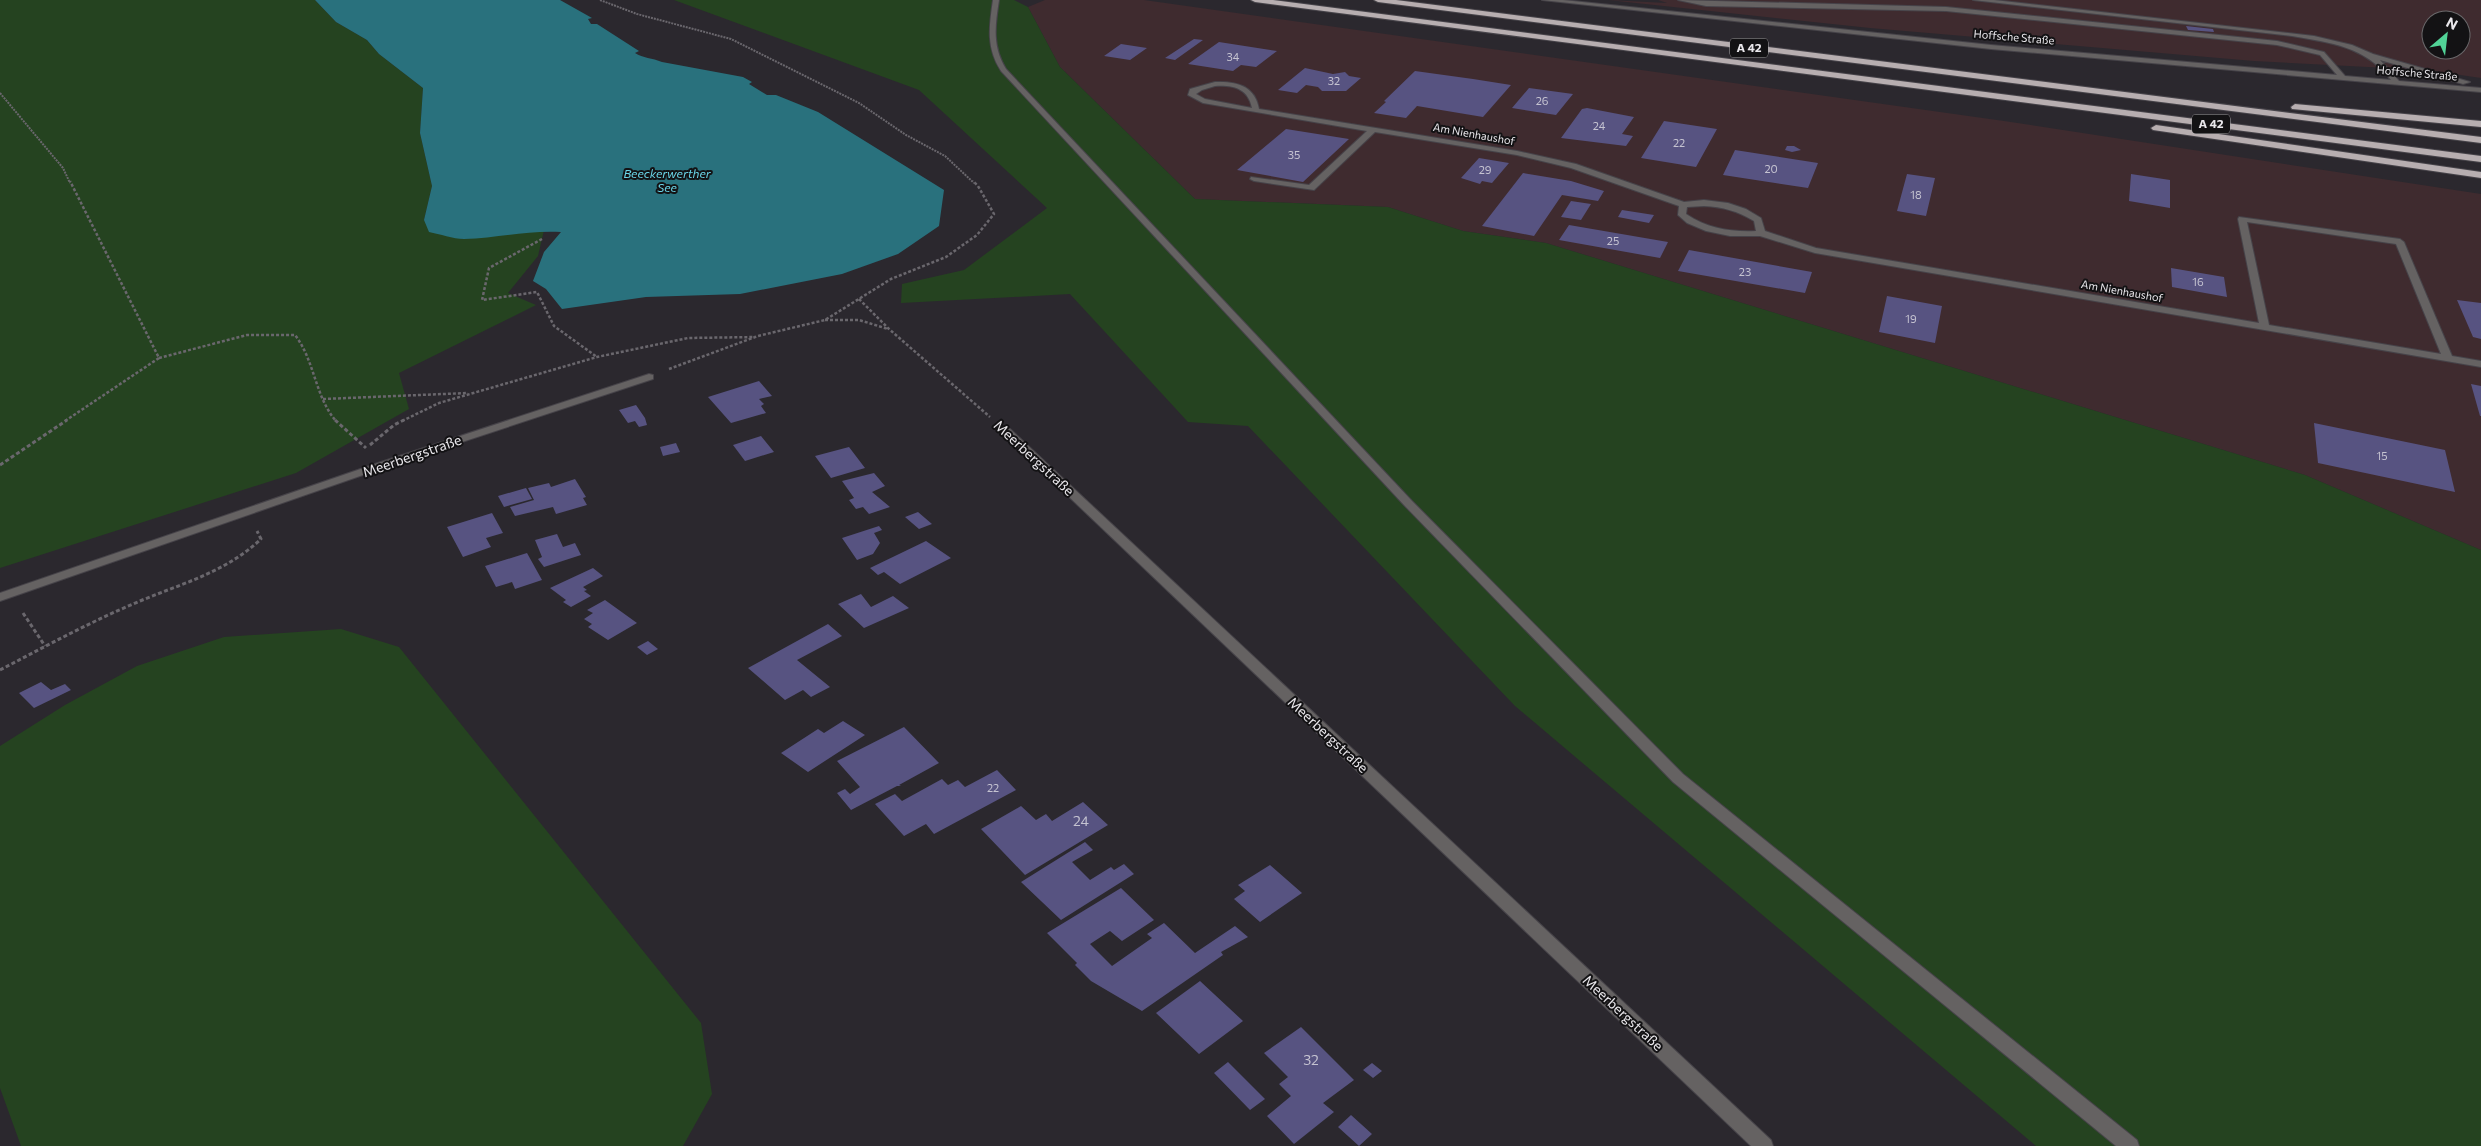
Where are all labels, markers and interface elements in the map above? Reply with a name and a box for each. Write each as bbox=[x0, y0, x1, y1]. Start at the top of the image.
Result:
north arrow bbox=[2421, 10, 2471, 60]
text: N bbox=[2444, 13, 2461, 33]
street label: Hoffsche Straße bbox=[1973, 26, 2055, 47]
road number: A 42 bbox=[1730, 38, 1768, 58]
house number: 34 bbox=[1227, 50, 1240, 63]
street label: Hoffsche Straße bbox=[2376, 62, 2458, 83]
house number: 32 bbox=[1328, 74, 1340, 87]
house number: 26 bbox=[1536, 94, 1549, 107]
road number: A 42 bbox=[2192, 115, 2230, 134]
house number: 24 bbox=[1593, 119, 1606, 132]
street label: Am Nienhaushof bbox=[1432, 120, 1517, 147]
house number: 22 bbox=[1673, 136, 1685, 149]
house number: 35 bbox=[1288, 148, 1300, 161]
house number: 20 bbox=[1764, 162, 1778, 175]
house number: 29 bbox=[1479, 163, 1492, 176]
water label: Beeckerwerther See bbox=[623, 166, 712, 194]
house number: 18 bbox=[1910, 188, 1922, 201]
house number: 25 bbox=[1607, 234, 1619, 247]
house number: 23 bbox=[1739, 265, 1751, 278]
house number: 16 bbox=[2192, 275, 2204, 288]
street label: Am Nienhaushof bbox=[2080, 277, 2165, 304]
house number: 19 bbox=[1905, 312, 1917, 325]
street label: Meerbergstraße bbox=[991, 416, 1078, 499]
street label: Meerbergstraße bbox=[360, 431, 463, 480]
house number: 15 bbox=[2376, 449, 2388, 462]
street label: Meerbergstraße bbox=[1285, 693, 1372, 776]
house number: 22 bbox=[987, 781, 999, 794]
house number: 24 bbox=[1073, 812, 1090, 829]
street label: Meerbergstraße bbox=[1580, 971, 1667, 1054]
house number: 32 bbox=[1303, 1051, 1319, 1068]

